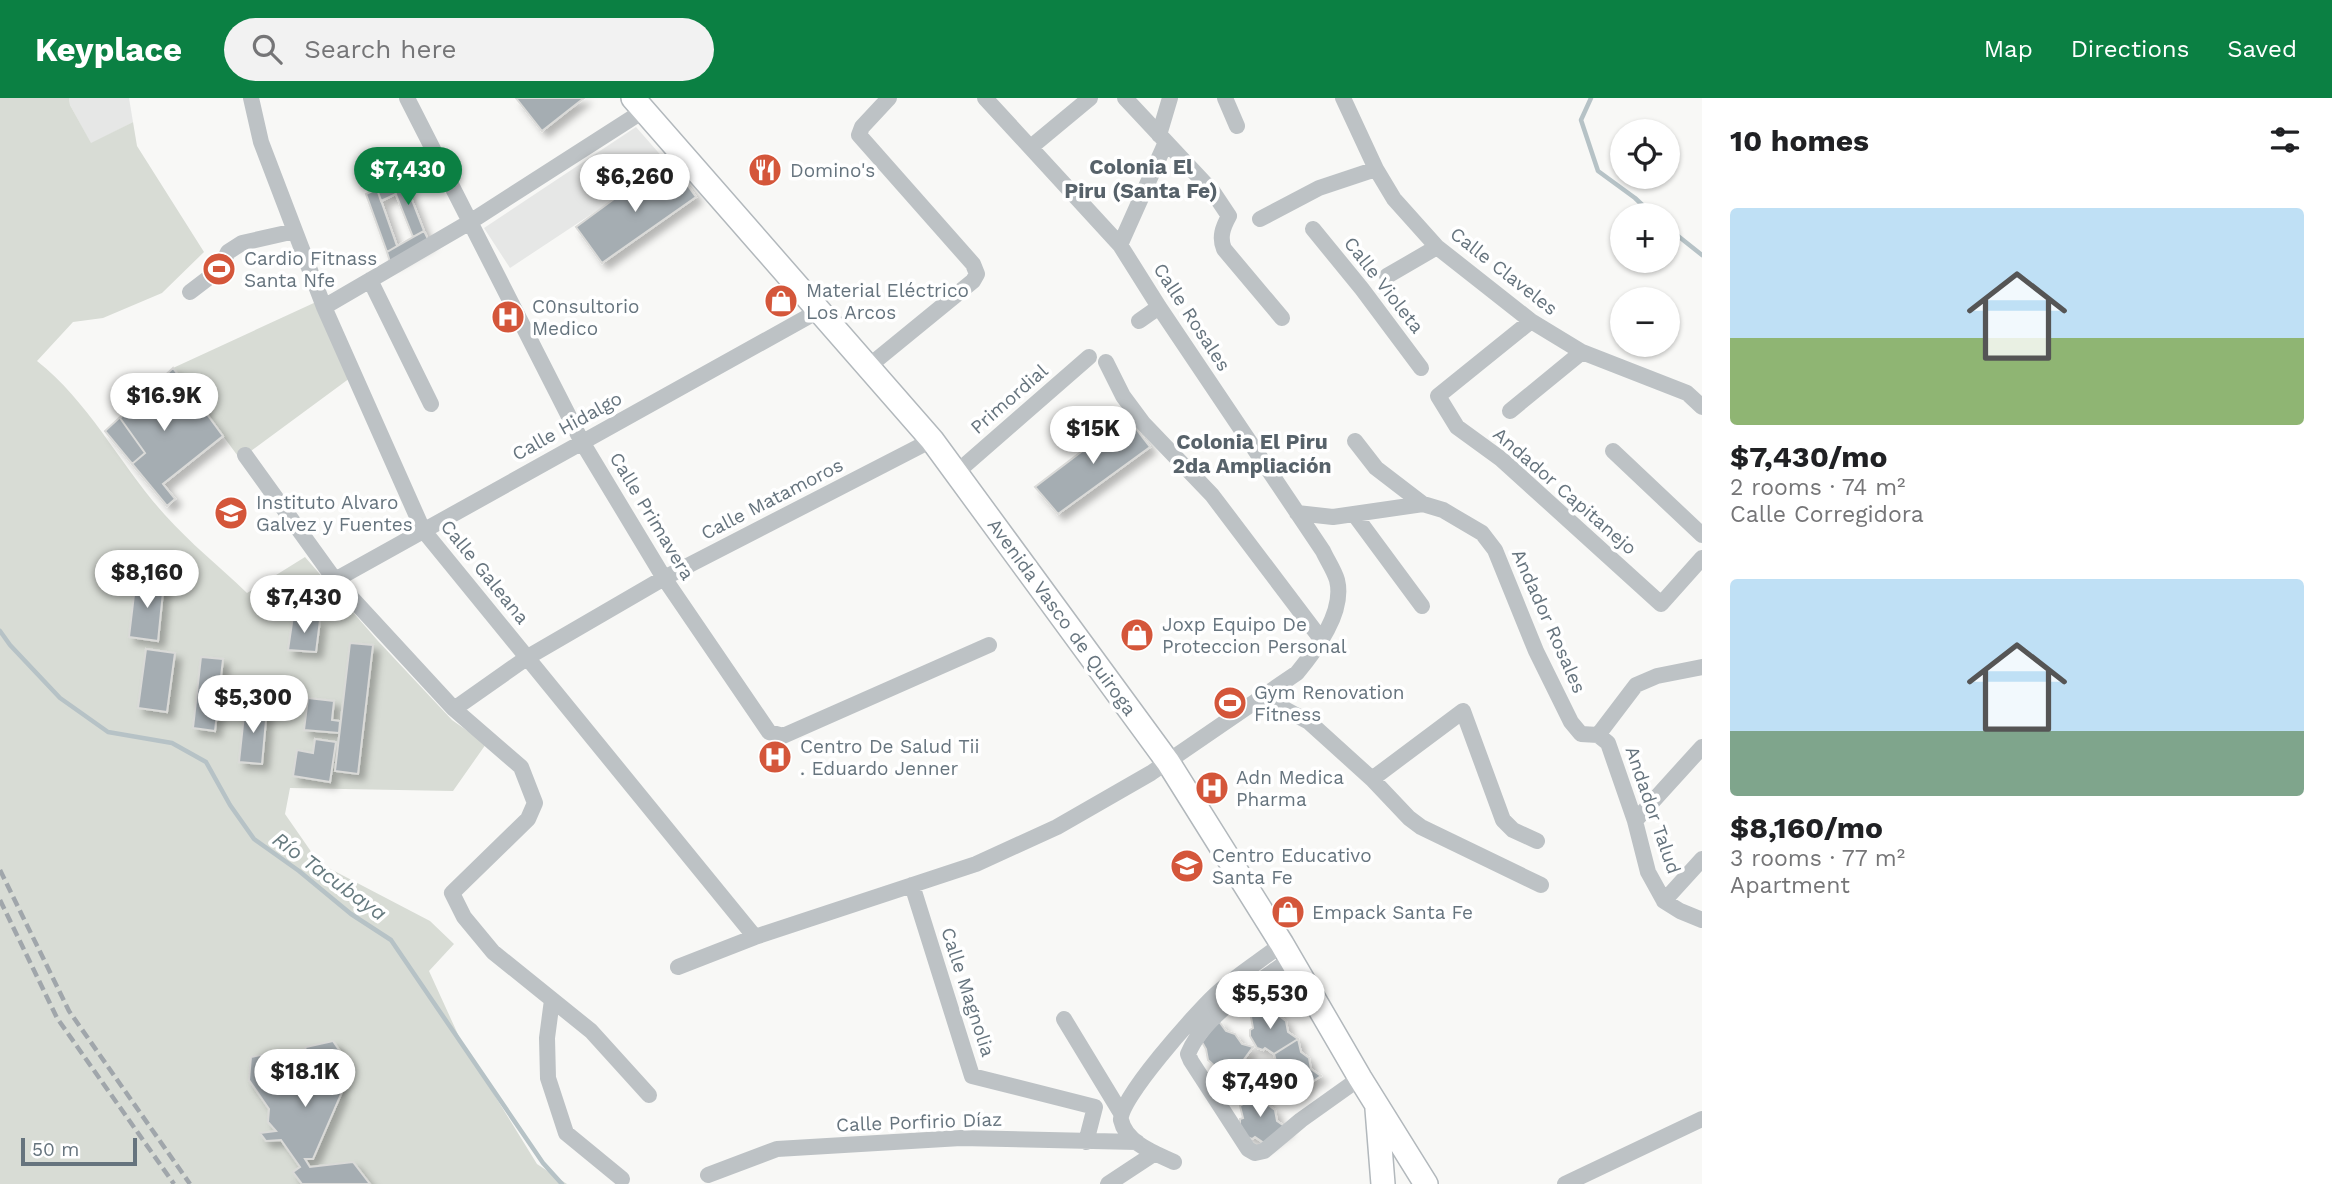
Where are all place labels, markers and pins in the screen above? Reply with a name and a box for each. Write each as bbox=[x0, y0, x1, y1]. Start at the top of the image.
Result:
pin: $7,430 bbox=[351, 148, 465, 207]
restaurant icon: Domino's bbox=[746, 151, 784, 189]
pin: $6,260 bbox=[578, 155, 692, 214]
place label: Domino's bbox=[790, 159, 875, 182]
place label: Cardio Fitnass Santa Nfe bbox=[244, 247, 377, 292]
sports icon: Cardio Fitnass Santa Nfe bbox=[200, 250, 238, 288]
place label: Material Eléctrico Los Arcos bbox=[806, 279, 969, 324]
shop icon: Material Eléctrico Los Arcos bbox=[762, 282, 800, 320]
place label: C0nsultorio Medico bbox=[532, 295, 639, 340]
hospital icon: C0nsultorio Medico bbox=[489, 298, 527, 336]
pin: $16.9K bbox=[107, 374, 221, 433]
pin: $15K bbox=[1052, 406, 1134, 466]
place label: Instituto Alvaro Galvez y Fuentes bbox=[256, 491, 413, 536]
school or university icon: Instituto Alvaro Galvez y Fuentes bbox=[212, 494, 250, 532]
pin: $8,160 bbox=[90, 550, 204, 610]
pin: $7,430 bbox=[247, 575, 361, 635]
place label: Joxp Equipo De Proteccion Personal bbox=[1162, 613, 1347, 658]
shop icon: Joxp Equipo De Proteccion Personal bbox=[1118, 616, 1156, 654]
pin: $5,300 bbox=[196, 676, 310, 735]
place label: Gym Renovation Fitness bbox=[1254, 681, 1405, 726]
sports icon: Gym Renovation Fitness bbox=[1211, 684, 1249, 722]
place label: Centro De Salud Tii . Eduardo Jenner bbox=[800, 735, 980, 780]
hospital icon: Centro De Salud Tii . Eduardo Jenner bbox=[756, 738, 794, 776]
place label: Adn Medica Pharma bbox=[1236, 766, 1344, 811]
hospital icon: Adn Medica Pharma bbox=[1193, 769, 1231, 807]
place label: Centro Educativo Santa Fe bbox=[1212, 844, 1372, 889]
school or university icon: Centro Educativo Santa Fe bbox=[1168, 847, 1206, 885]
shop icon: Empack Santa Fe bbox=[1269, 893, 1307, 931]
place label: Empack Santa Fe bbox=[1312, 901, 1473, 924]
pin: $5,530 bbox=[1213, 972, 1327, 1031]
pin: $18.1K bbox=[248, 1049, 362, 1109]
pin: $7,490 bbox=[1203, 1060, 1317, 1119]

